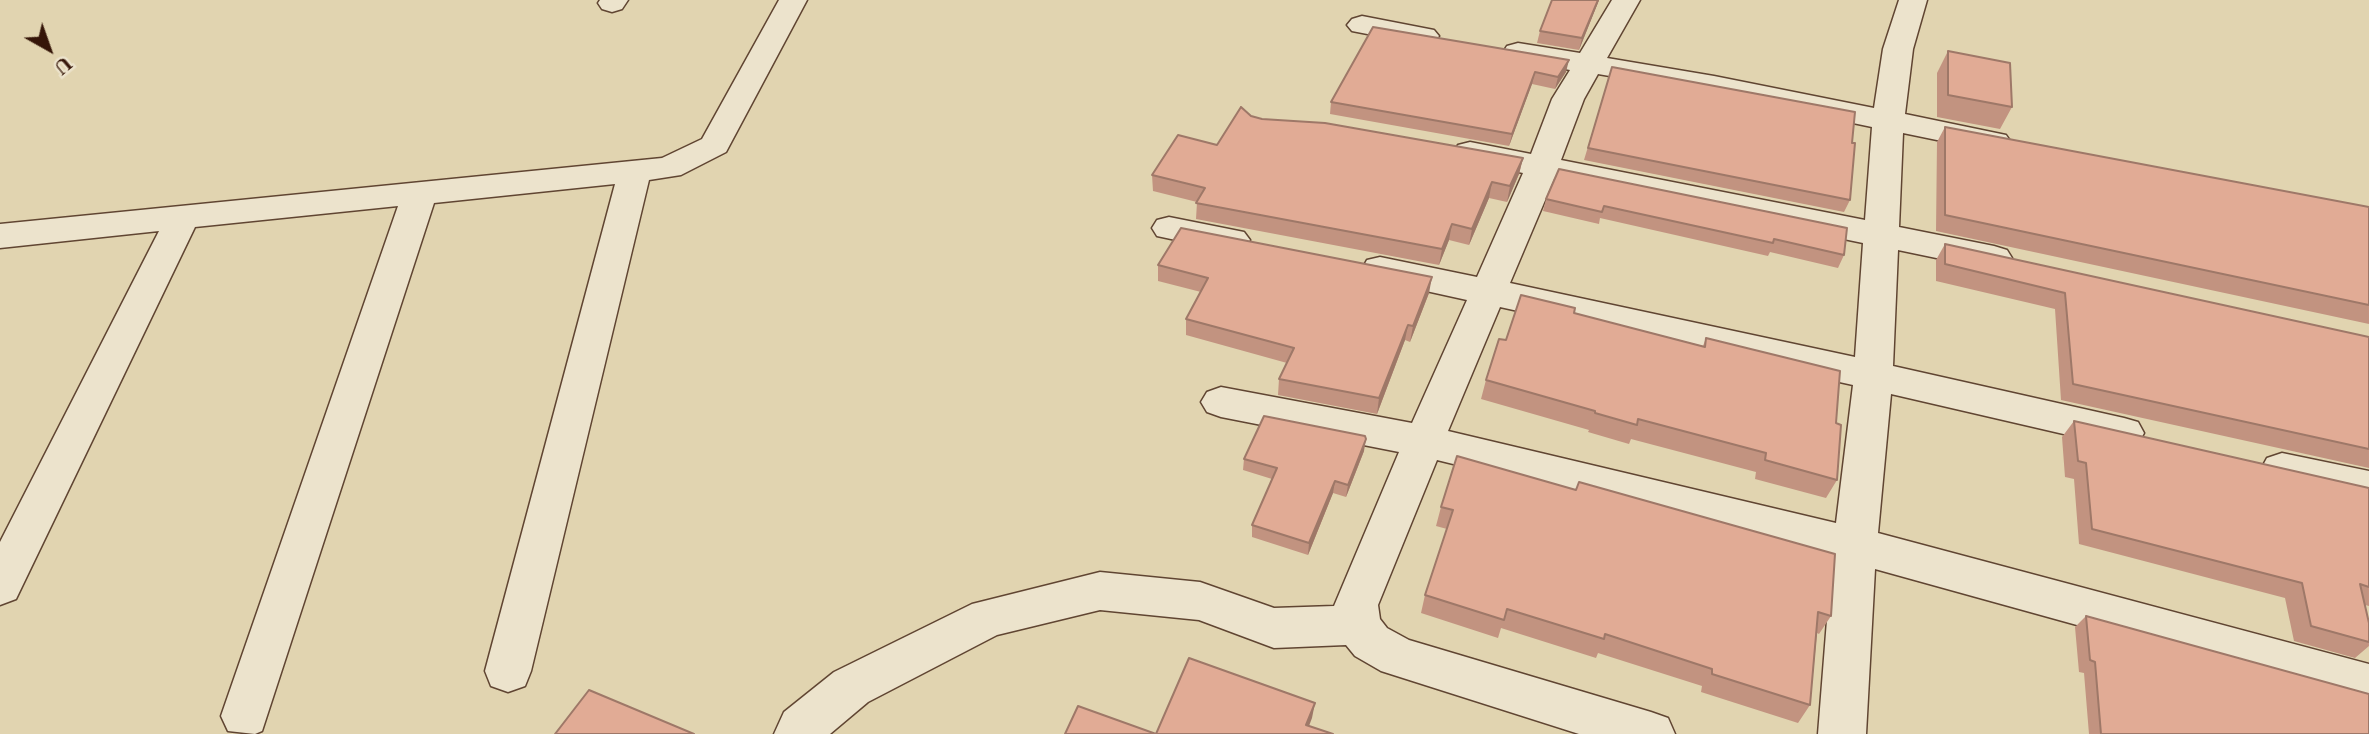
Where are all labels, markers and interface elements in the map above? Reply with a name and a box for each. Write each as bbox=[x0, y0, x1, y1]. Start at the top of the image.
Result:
north arrow bbox=[14, 14, 84, 84]
text: U bbox=[50, 52, 76, 79]

